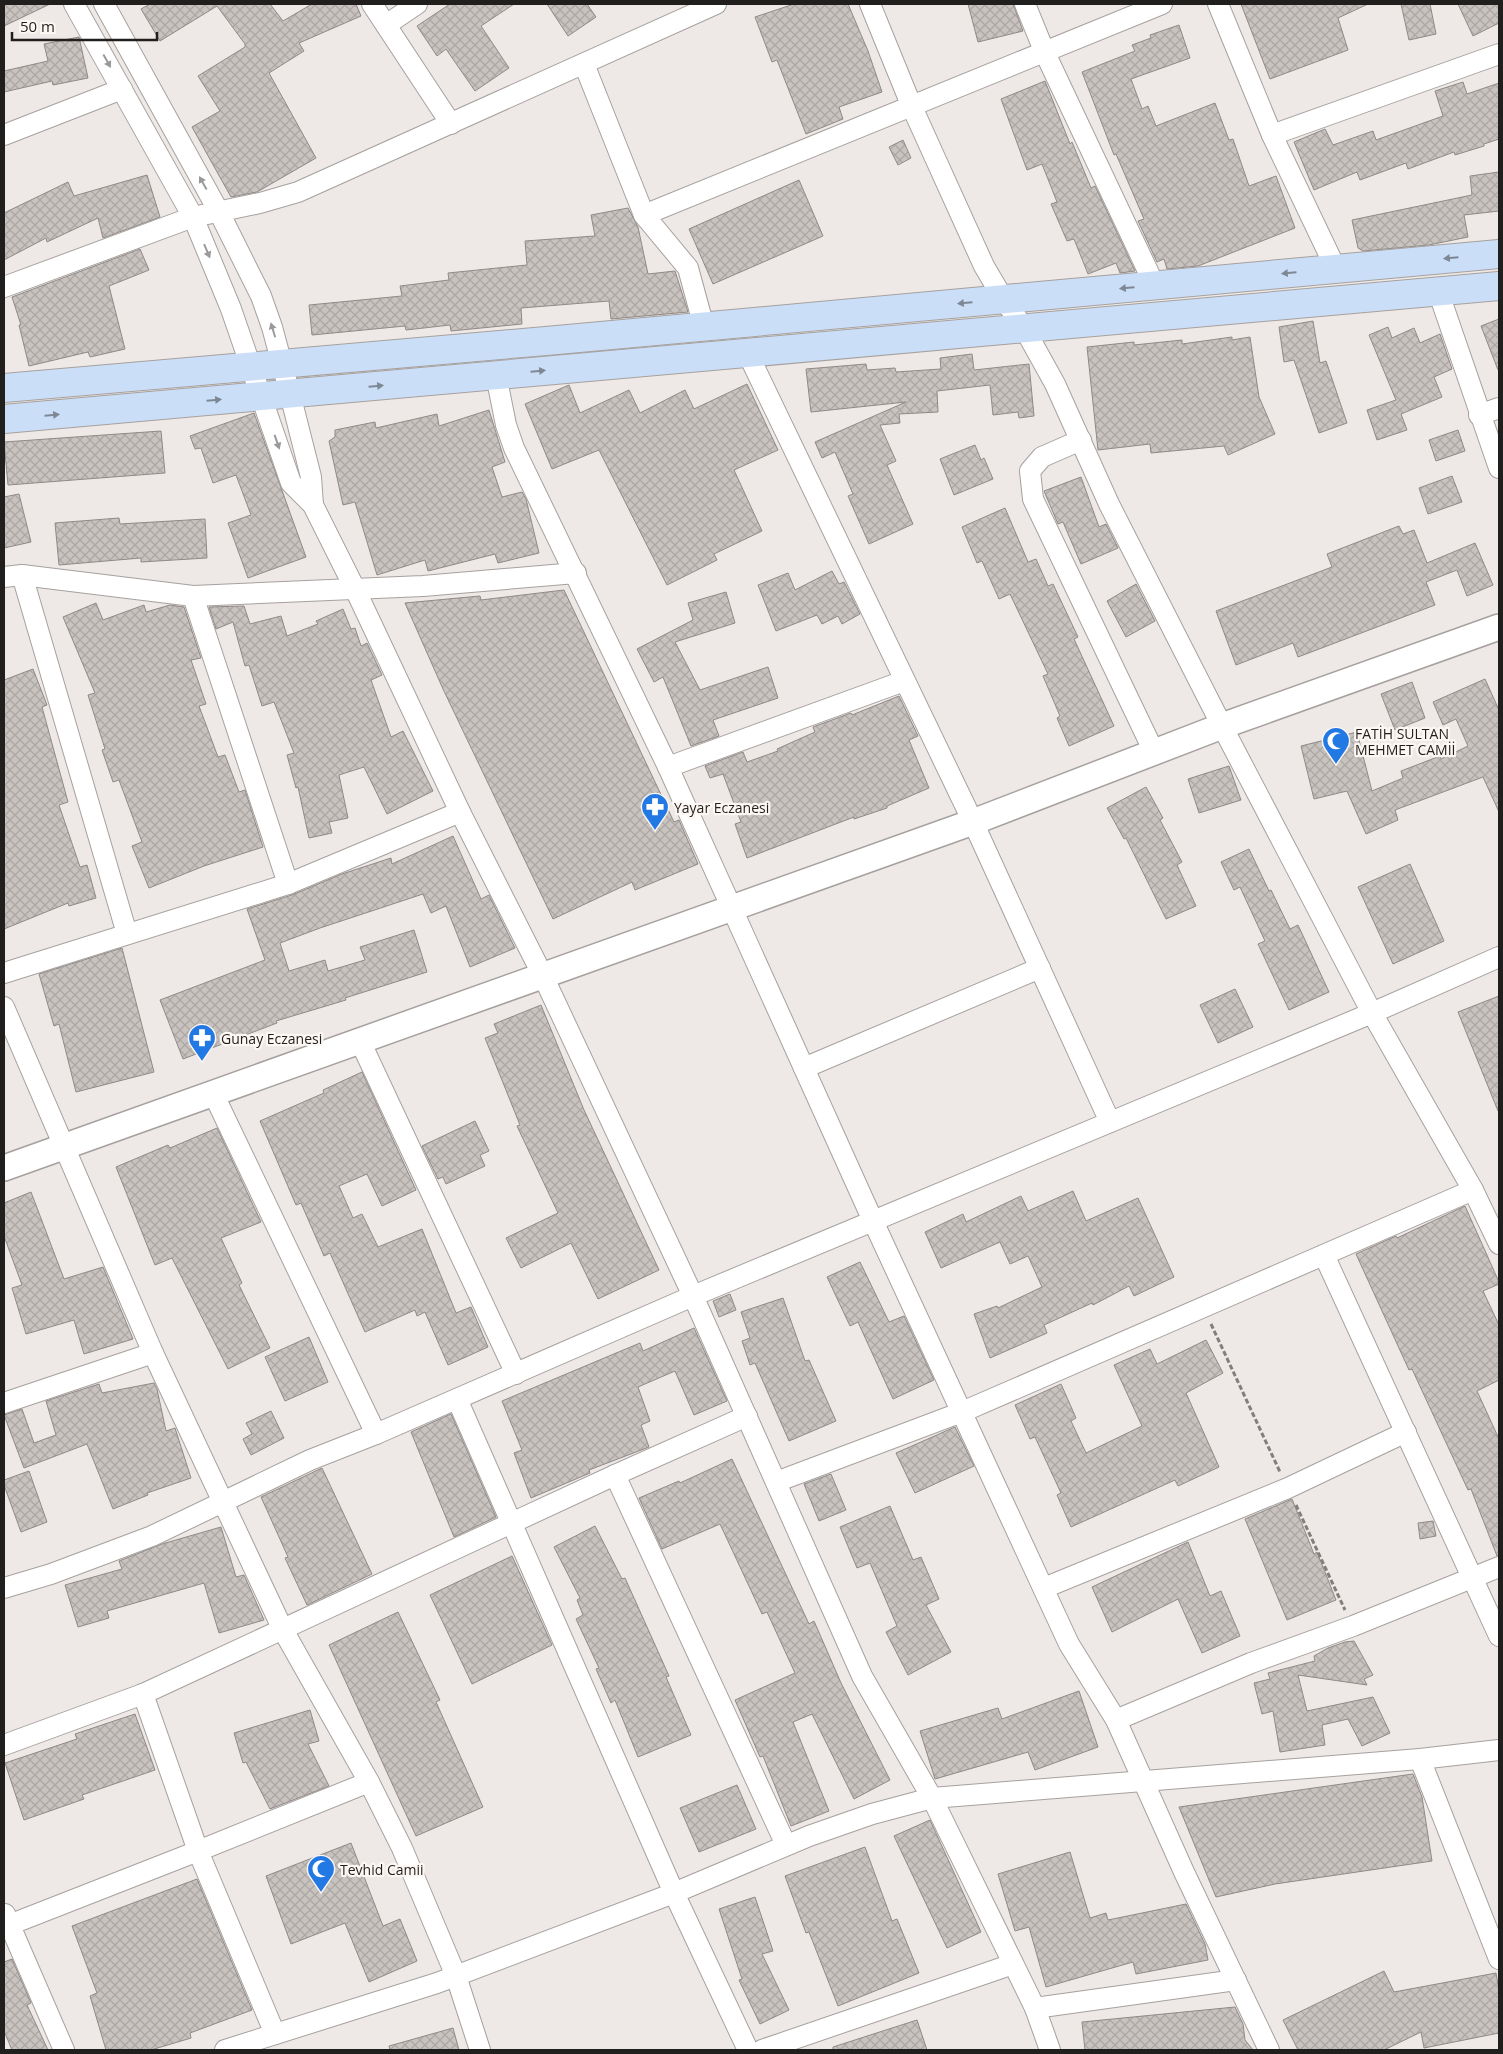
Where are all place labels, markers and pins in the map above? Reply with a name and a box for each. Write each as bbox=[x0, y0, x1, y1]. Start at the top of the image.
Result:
place label: FATİH SULTAN MEHMET CAMİİ bbox=[1355, 724, 1456, 759]
mosque icon: FATİH SULTAN MEHMET CAMİİ bbox=[1321, 726, 1351, 765]
pharmacy icon: Yayar Eczanesi bbox=[640, 792, 670, 831]
place label: Yayar Eczanesi bbox=[674, 798, 769, 817]
pharmacy icon: Gunay Eczanesi bbox=[187, 1023, 217, 1062]
place label: Gunay Eczanesi bbox=[221, 1029, 322, 1048]
mosque icon: Tevhid Camii bbox=[306, 1854, 336, 1893]
place label: Tevhid Camii bbox=[340, 1860, 424, 1879]

